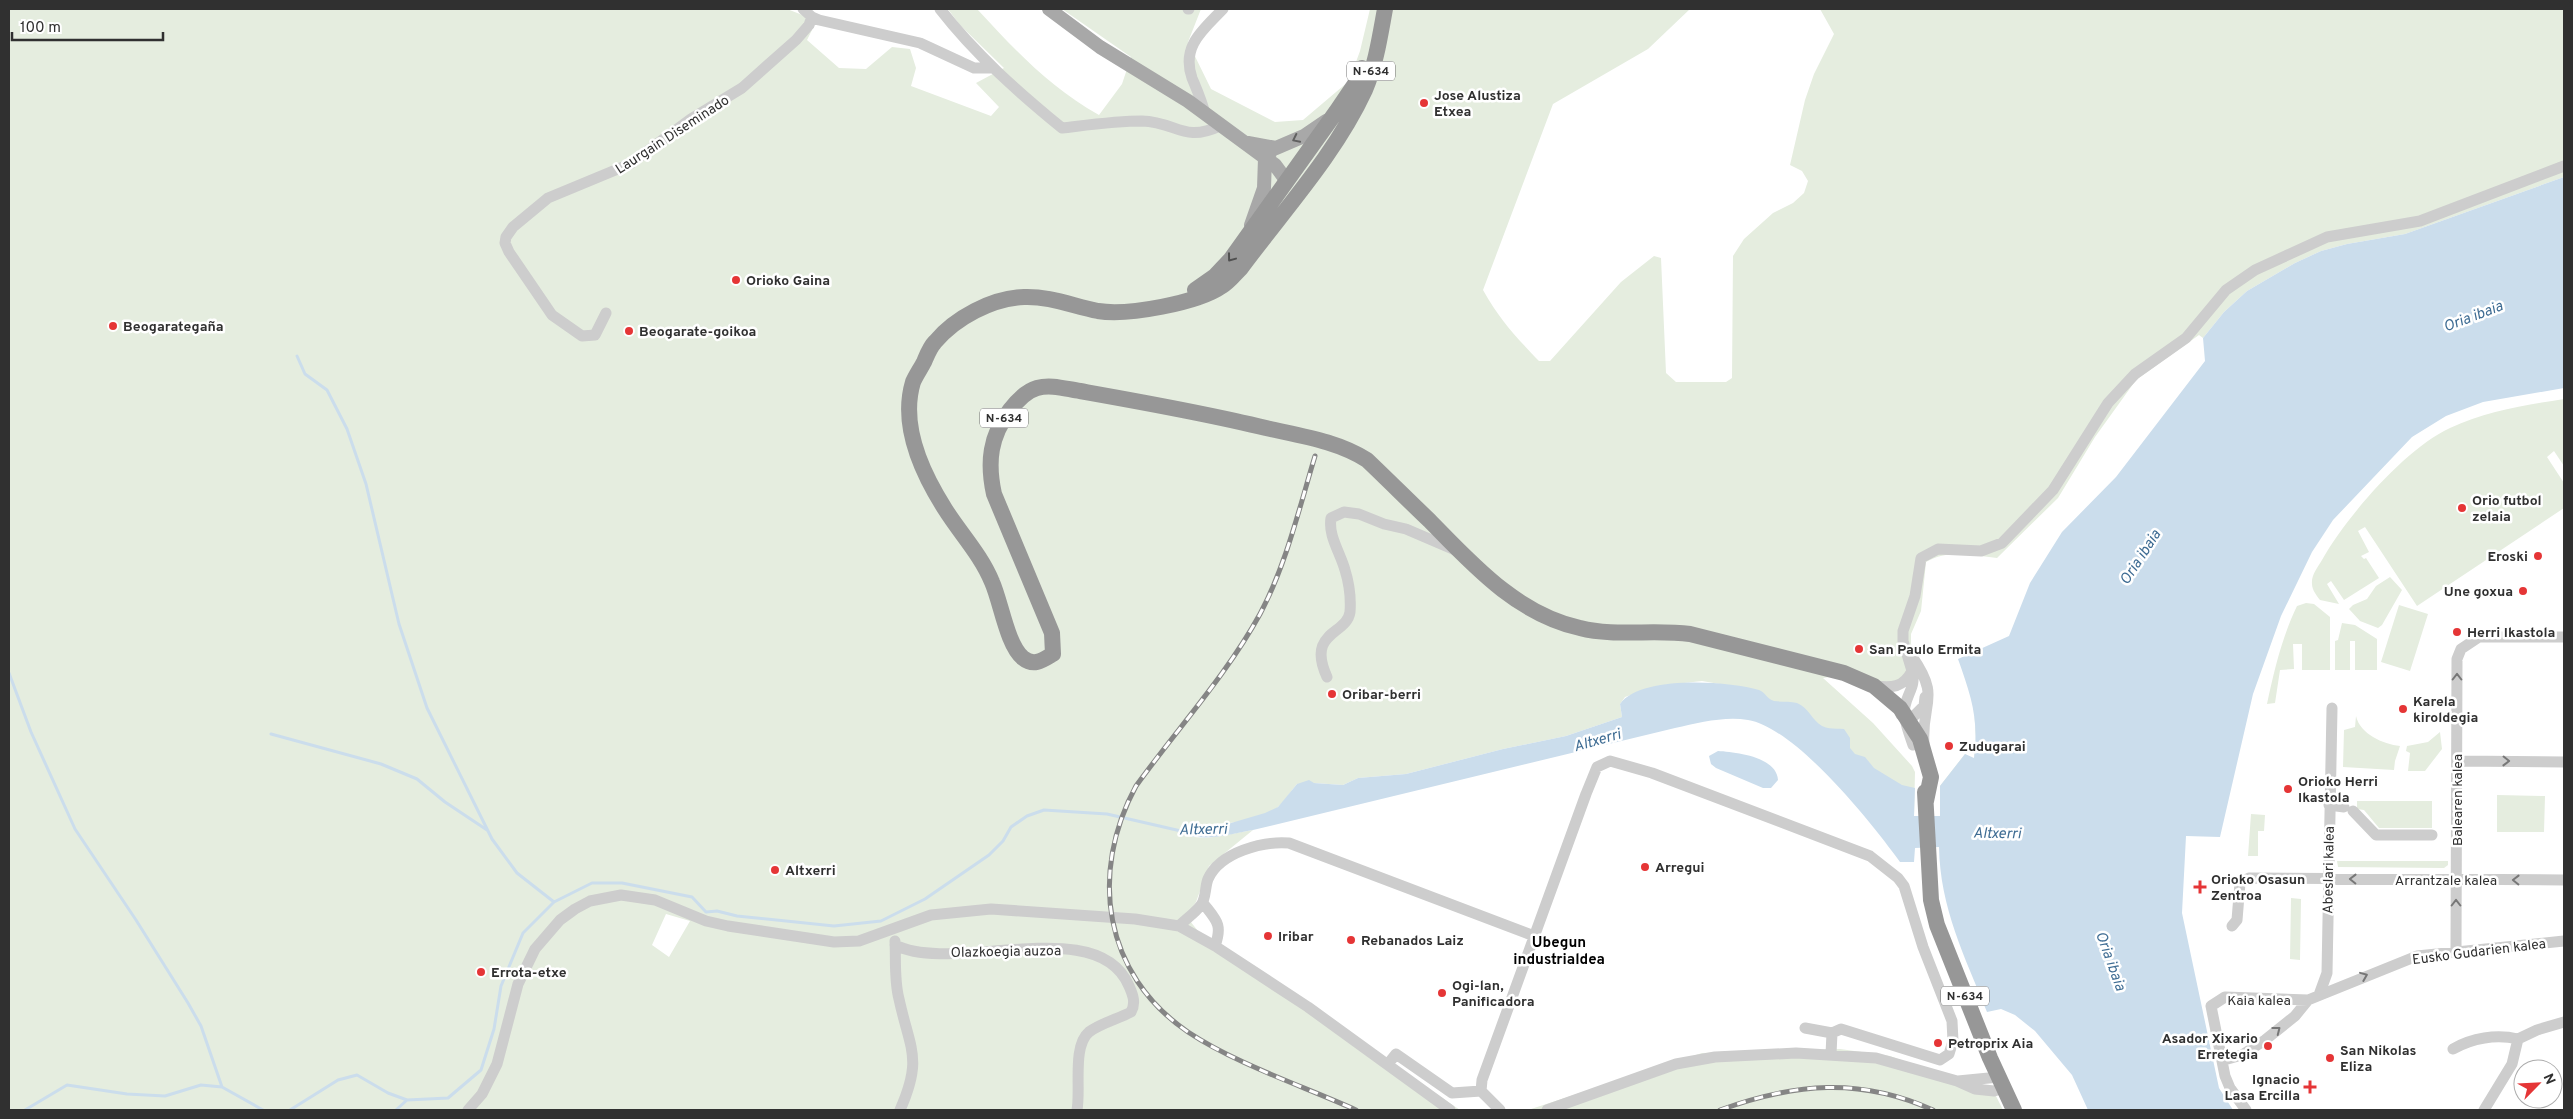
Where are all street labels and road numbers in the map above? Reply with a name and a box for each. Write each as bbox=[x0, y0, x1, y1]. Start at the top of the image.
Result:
road number: N-634 bbox=[1347, 61, 1395, 80]
street label: Laurgain Diseminado bbox=[613, 92, 733, 178]
road number: N-634 bbox=[980, 408, 1028, 428]
street label: Balearen kalea bbox=[2450, 754, 2467, 846]
street label: Abeslari kalea bbox=[2320, 826, 2339, 914]
street label: Arrantzale kalea bbox=[2395, 873, 2497, 890]
street label: Eusko Gudarien kalea bbox=[2411, 936, 2547, 969]
street label: Olazkoegia auzoa bbox=[950, 943, 1062, 962]
road number: N-634 bbox=[1941, 986, 1989, 1006]
street label: Kaia kalea bbox=[2227, 993, 2291, 1010]

